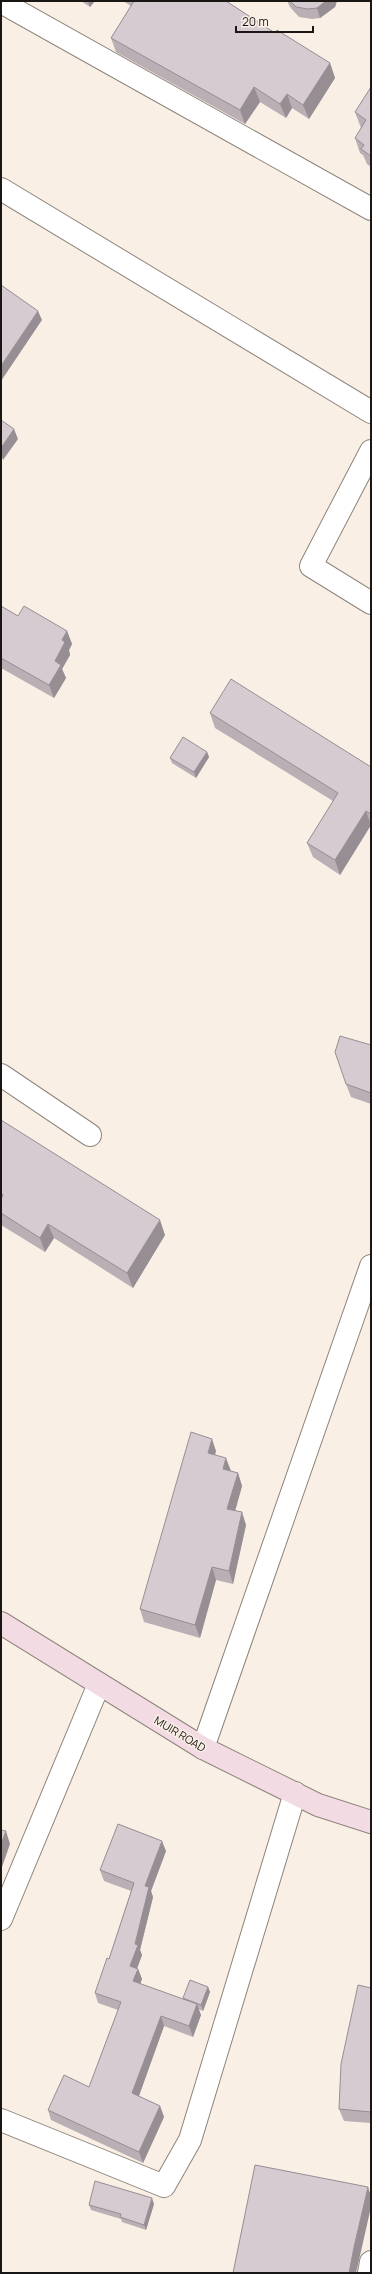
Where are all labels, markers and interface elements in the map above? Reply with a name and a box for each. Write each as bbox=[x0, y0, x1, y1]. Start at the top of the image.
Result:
scale bar bbox=[236, 8, 313, 34]
text: 20 m bbox=[242, 13, 269, 30]
street label: MUIR ROAD bbox=[152, 1712, 209, 1755]

